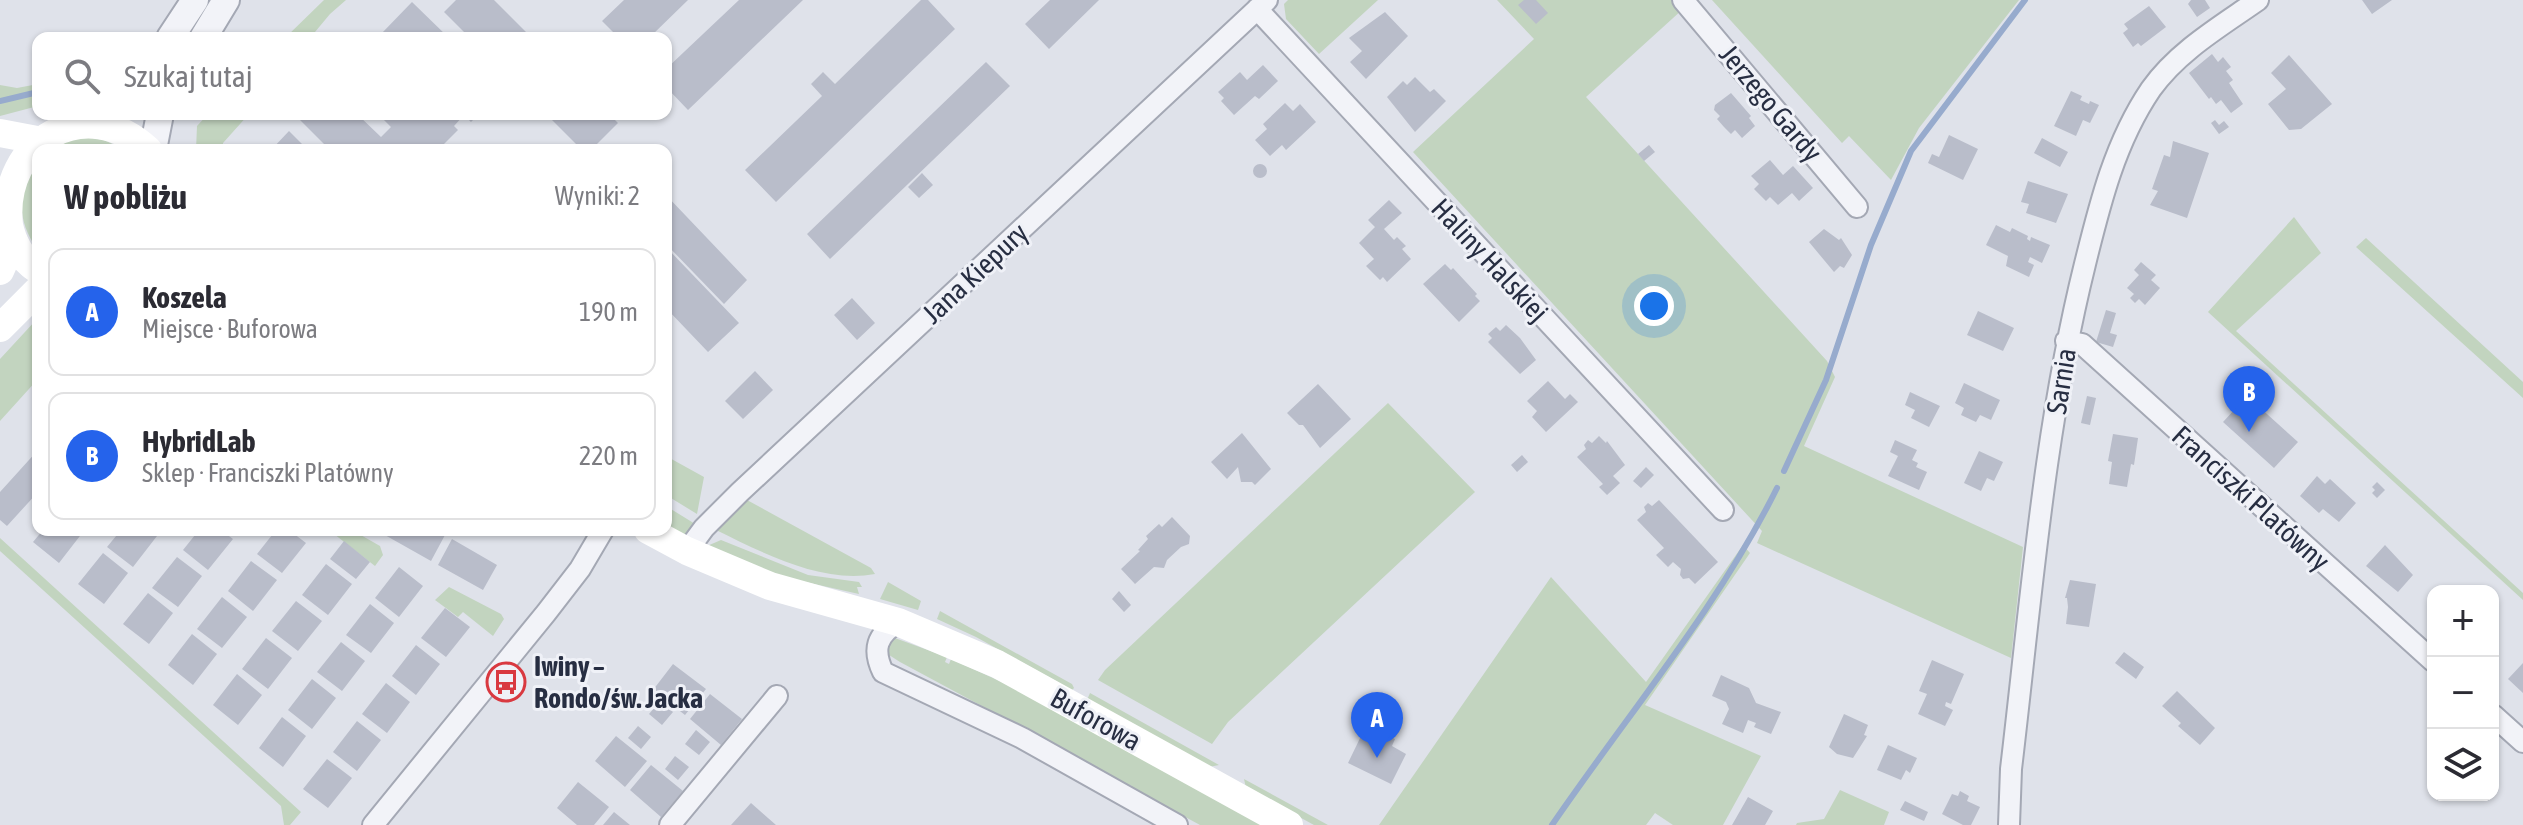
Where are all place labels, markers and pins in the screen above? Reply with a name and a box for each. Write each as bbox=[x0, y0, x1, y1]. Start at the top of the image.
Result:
pin: B bbox=[2223, 366, 2275, 432]
place label: Iwiny – Rondo/św. Jacka bbox=[534, 650, 703, 714]
bus stop icon: Iwiny – Rondo/św. Jacka bbox=[485, 661, 527, 703]
pin: A bbox=[1351, 692, 1403, 758]

